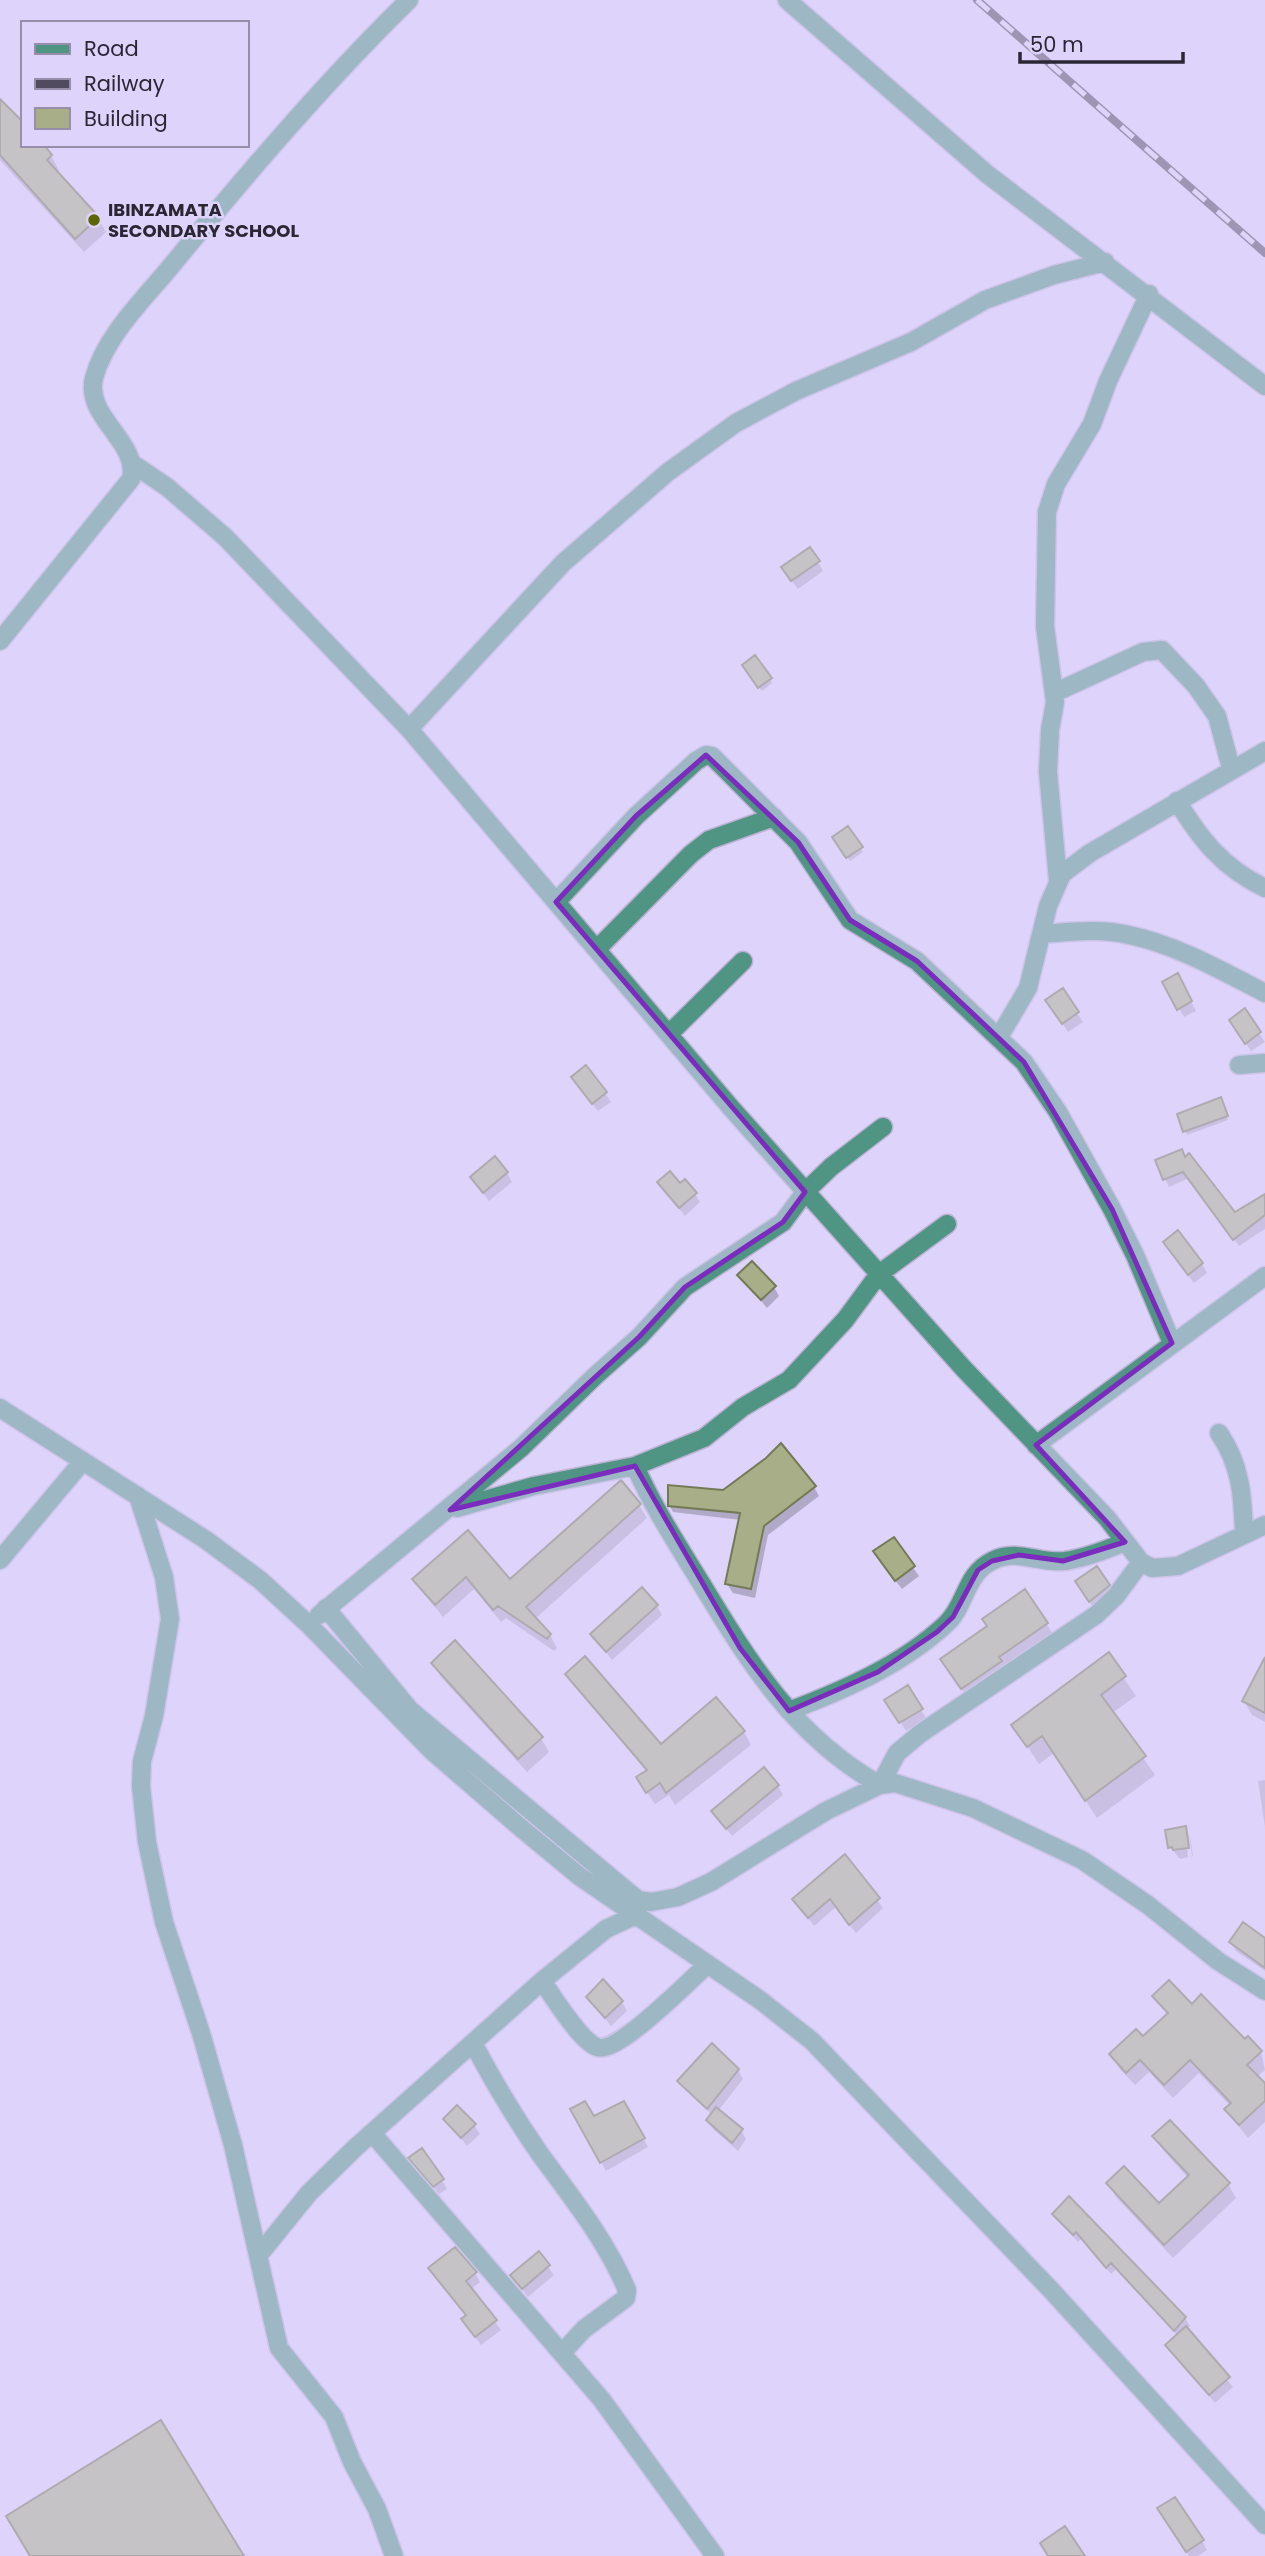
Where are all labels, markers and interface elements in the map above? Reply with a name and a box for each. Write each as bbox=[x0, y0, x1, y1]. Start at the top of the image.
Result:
legend bbox=[21, 21, 248, 147]
scale bar bbox=[1020, 21, 1183, 65]
text: 50 m bbox=[1030, 30, 1084, 59]
text: Road bbox=[84, 34, 139, 63]
text: Railway bbox=[84, 69, 165, 98]
text: Building bbox=[84, 104, 168, 133]
place label: IBINZAMATA SECONDARY SCHOOL bbox=[108, 197, 299, 243]
marker: IBINZAMATA SECONDARY SCHOOL bbox=[86, 212, 102, 228]

